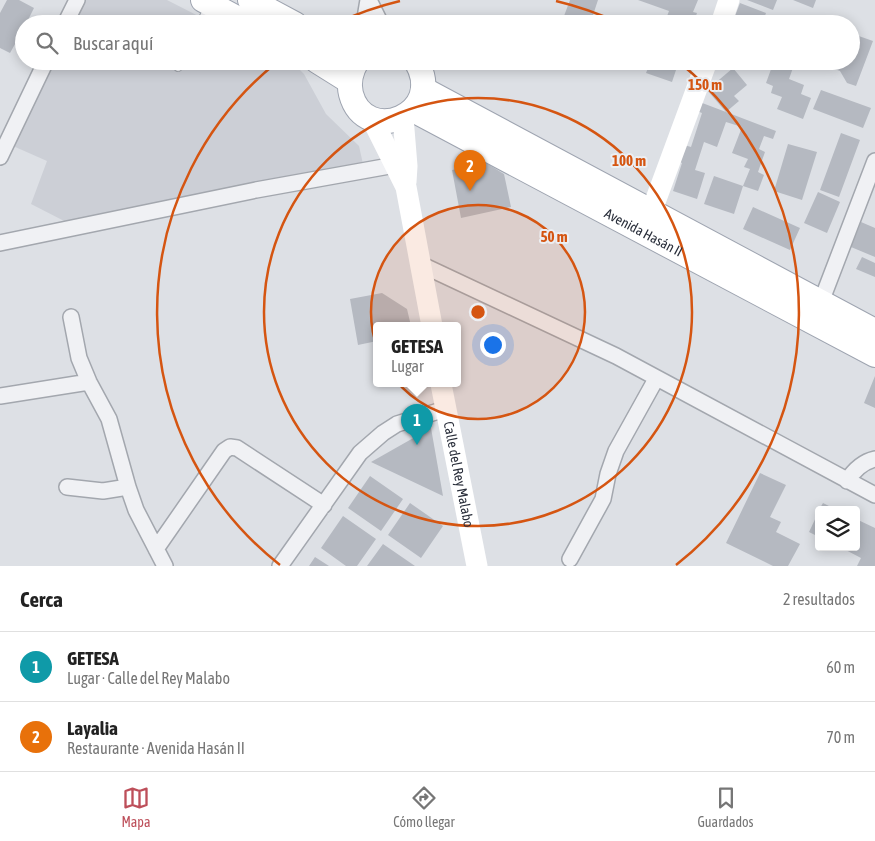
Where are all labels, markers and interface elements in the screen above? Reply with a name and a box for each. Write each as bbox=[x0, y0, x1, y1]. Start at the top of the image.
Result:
search box bbox=[15, 15, 860, 70]
icon: search bbox=[33, 29, 61, 57]
text: Buscar aquí bbox=[73, 32, 153, 54]
text: 150 m bbox=[688, 76, 722, 93]
pin: 2 bbox=[454, 150, 486, 191]
text: 100 m bbox=[612, 152, 646, 169]
street label: Avenida Hasán II bbox=[602, 205, 685, 259]
text: 50 m bbox=[541, 228, 568, 245]
centre of rings bbox=[469, 303, 487, 321]
popup bbox=[373, 322, 461, 387]
your location bbox=[480, 332, 506, 358]
text: GETESA bbox=[391, 335, 443, 357]
text: Lugar bbox=[391, 357, 424, 375]
pin: 1 bbox=[401, 404, 433, 445]
street label: Calle del Rey Malabo bbox=[441, 420, 477, 528]
map controls bbox=[815, 506, 860, 551]
button: layers bbox=[815, 506, 860, 551]
text: Cerca bbox=[20, 587, 63, 611]
text: 2 resultados bbox=[783, 590, 855, 608]
text: GETESA bbox=[67, 647, 119, 669]
text: 1 bbox=[32, 658, 40, 676]
text: 60 m bbox=[826, 658, 855, 676]
text: Lugar · Calle del Rey Malabo bbox=[67, 669, 230, 687]
text: Layalia bbox=[67, 717, 118, 739]
text: 2 bbox=[32, 728, 40, 746]
text: 70 m bbox=[826, 728, 855, 746]
text: Restaurante · Avenida Hasán II bbox=[67, 739, 245, 757]
tab: Mapa bbox=[121, 784, 150, 830]
tab: Cómo llegar bbox=[393, 784, 455, 830]
tab: Guardados bbox=[697, 784, 754, 830]

